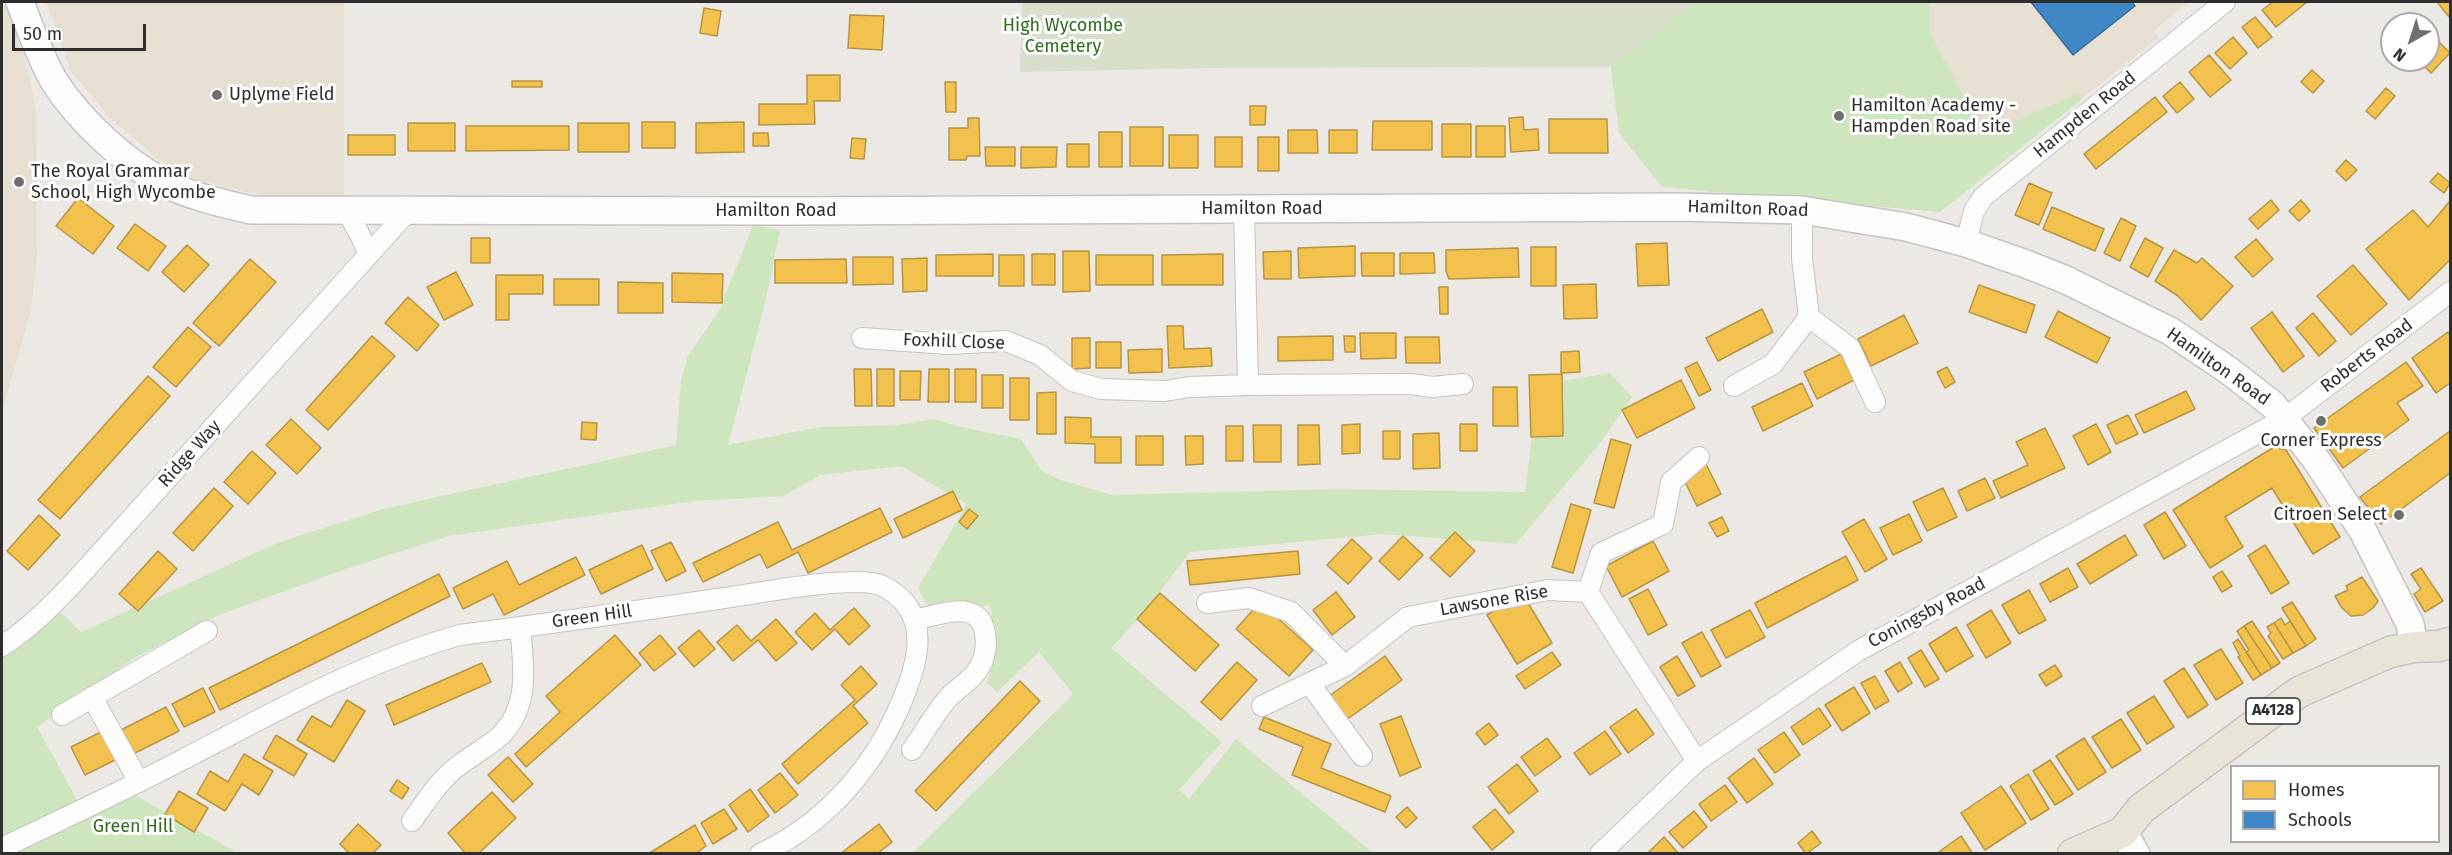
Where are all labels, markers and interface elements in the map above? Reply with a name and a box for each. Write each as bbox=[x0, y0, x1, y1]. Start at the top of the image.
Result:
scale bar bbox=[15, 12, 148, 50]
north arrow bbox=[2380, 12, 2440, 72]
park label: High Wycombe Cemetery bbox=[1003, 15, 1123, 57]
text: 50 m bbox=[23, 23, 62, 45]
text: N bbox=[2390, 44, 2410, 66]
street label: Hampden Road bbox=[2029, 67, 2141, 163]
place label: Uplyme Field bbox=[229, 84, 335, 106]
marker: Uplyme Field bbox=[210, 88, 224, 102]
place label: Hamilton Academy - Hampden Road site bbox=[1851, 95, 2016, 138]
marker: Hamilton Academy - Hampden Road site bbox=[1832, 109, 1846, 123]
place label: The Royal Grammar School, High Wycombe bbox=[31, 161, 216, 204]
marker: The Royal Grammar School, High Wycombe bbox=[12, 175, 26, 189]
street label: Hamilton Road bbox=[1687, 196, 1809, 222]
street label: Hamilton Road bbox=[1201, 198, 1323, 220]
street label: Hamilton Road bbox=[715, 200, 837, 222]
street label: Roberts Road bbox=[2317, 314, 2417, 398]
street label: Hamilton Road bbox=[2162, 323, 2274, 411]
street label: Foxhill Close bbox=[903, 329, 1005, 355]
marker: Corner Express bbox=[2314, 414, 2328, 428]
street label: Ridge Way bbox=[154, 416, 226, 492]
place label: Corner Express bbox=[2260, 430, 2382, 452]
place label: Citroen Select bbox=[2274, 504, 2387, 526]
marker: Citroen Select bbox=[2392, 508, 2406, 522]
street label: Coningsby Road bbox=[1865, 573, 1989, 653]
street label: Lawsone Rise bbox=[1438, 581, 1550, 621]
street label: Green Hill bbox=[551, 601, 633, 633]
road number: A4128 bbox=[2246, 698, 2300, 724]
legend bbox=[2230, 765, 2440, 843]
text: Homes bbox=[2288, 779, 2344, 801]
text: Schools bbox=[2288, 809, 2352, 831]
park label: Green Hill bbox=[93, 816, 173, 838]

